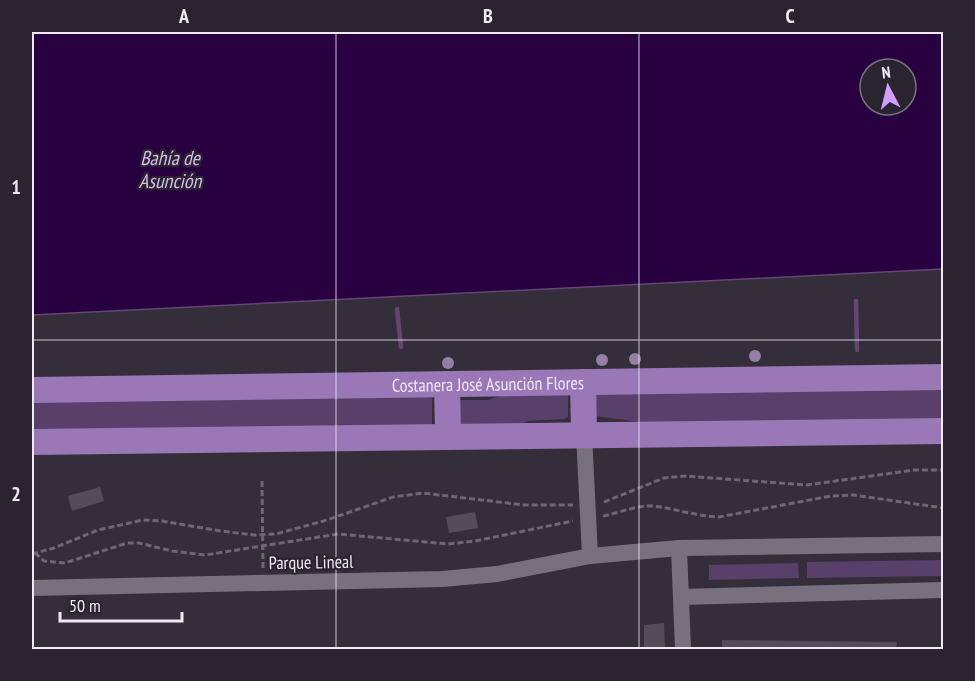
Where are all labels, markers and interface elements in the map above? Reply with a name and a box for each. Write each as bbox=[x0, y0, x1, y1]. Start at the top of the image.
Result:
text: A bbox=[178, 3, 190, 29]
text: B bbox=[483, 3, 493, 29]
text: C bbox=[785, 3, 795, 29]
north arrow bbox=[858, 57, 918, 117]
text: N bbox=[881, 62, 892, 83]
water label: Bahía de Asunción bbox=[139, 145, 202, 194]
text: 1 bbox=[11, 174, 21, 200]
street label: Costanera José Asunción Flores bbox=[392, 371, 584, 396]
text: 2 bbox=[11, 481, 21, 507]
street label: Parque Lineal bbox=[268, 550, 354, 574]
scale bar bbox=[60, 585, 182, 623]
text: 50 m bbox=[69, 594, 101, 617]

